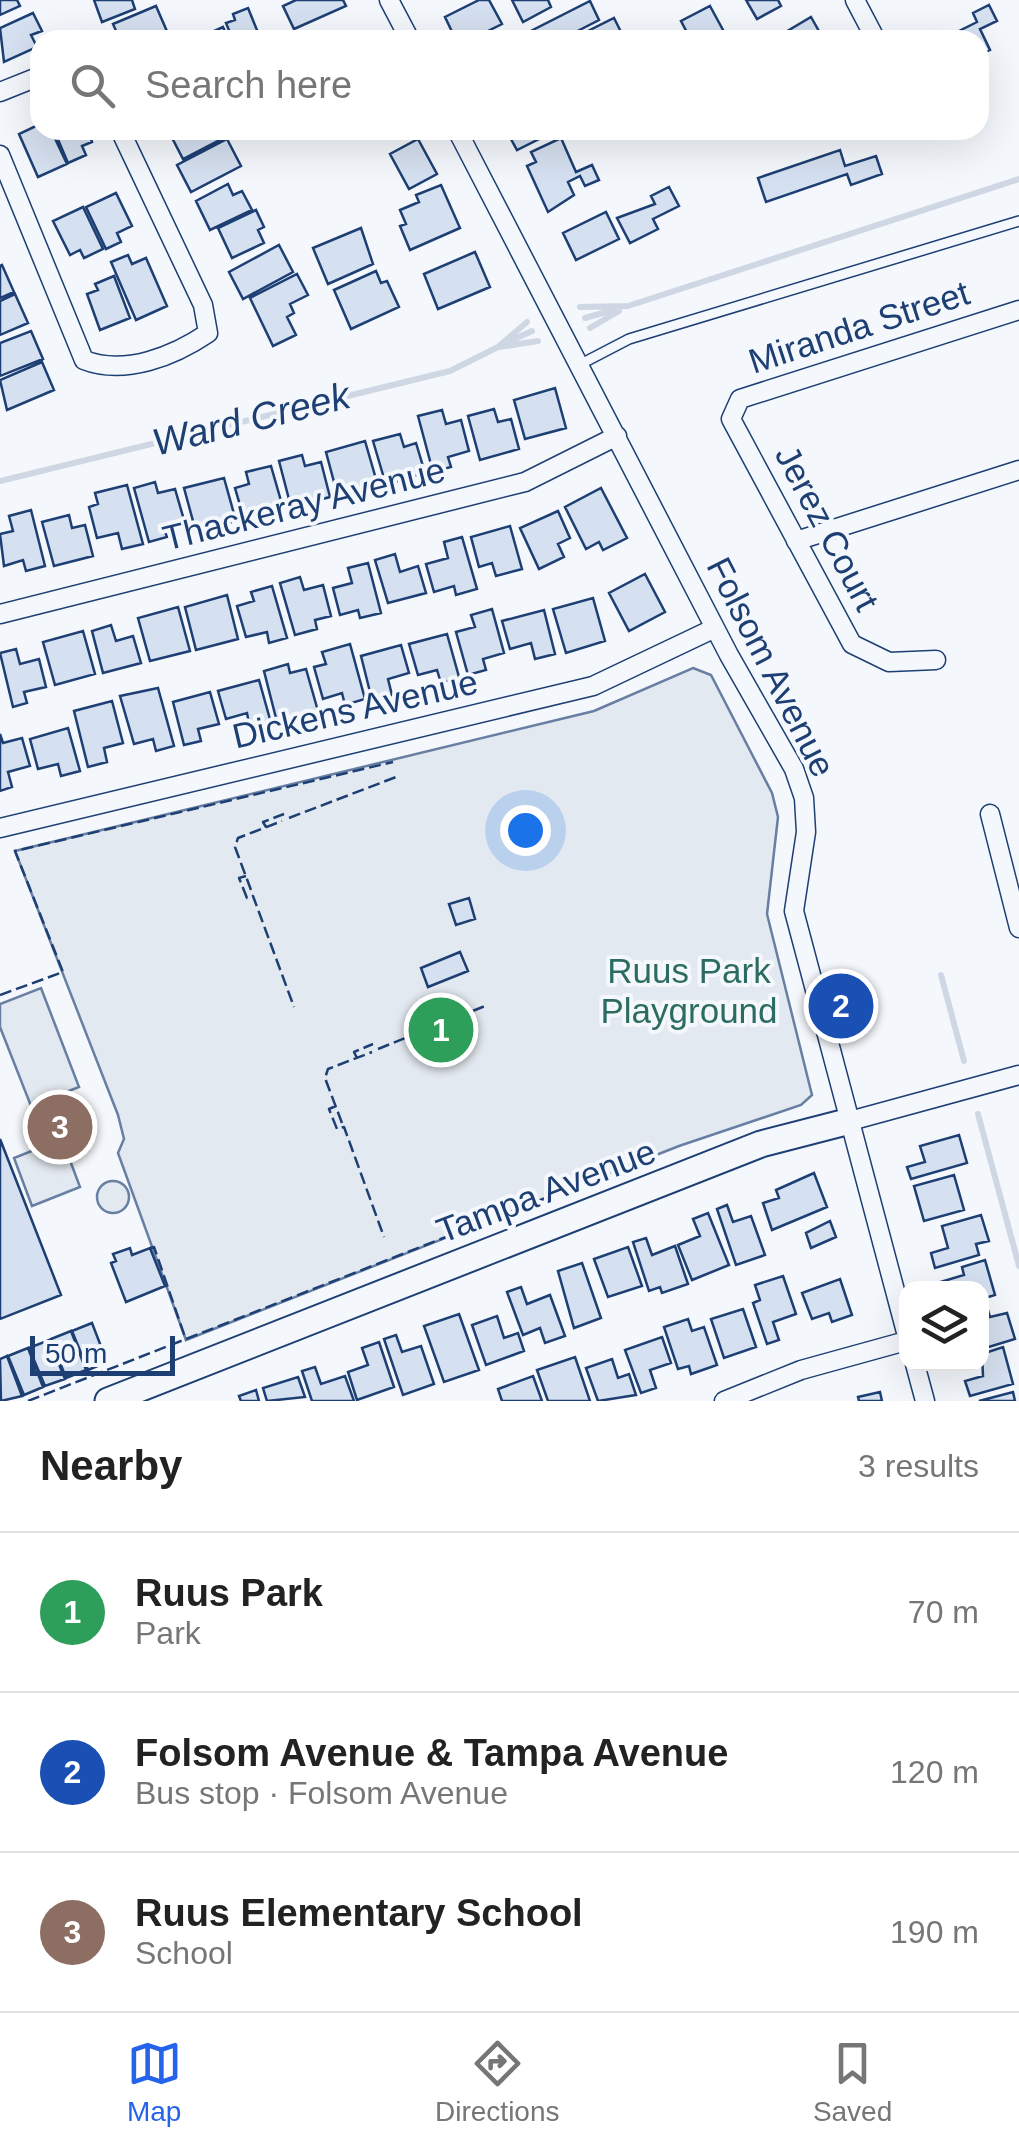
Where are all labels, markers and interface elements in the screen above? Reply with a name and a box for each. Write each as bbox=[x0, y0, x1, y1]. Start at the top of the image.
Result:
search box bbox=[30, 30, 989, 140]
icon: search bbox=[65, 58, 120, 113]
text: Search here bbox=[145, 64, 352, 106]
street label: Miranda Street bbox=[744, 272, 974, 381]
water label: Ward Creek bbox=[148, 374, 356, 464]
street label: Jerez Court bbox=[768, 439, 887, 617]
street label: Thackeray Avenue bbox=[159, 450, 449, 557]
street label: Folsom Avenue bbox=[699, 551, 843, 783]
street label: Dickens Avenue bbox=[229, 661, 481, 756]
your location bbox=[500, 805, 551, 856]
park label: Ruus Park Playground bbox=[600, 951, 778, 1030]
pin: 2 bbox=[808, 968, 874, 1044]
pin: 1 bbox=[408, 992, 474, 1068]
pin: 3 bbox=[28, 1090, 92, 1164]
street label: Tampa Avenue bbox=[431, 1131, 661, 1250]
map controls bbox=[899, 1281, 989, 1371]
button: layers bbox=[899, 1281, 989, 1371]
scale bar bbox=[30, 1331, 175, 1376]
text: 50 m bbox=[45, 1338, 107, 1369]
text: Nearby bbox=[40, 1442, 182, 1489]
text: 3 results bbox=[858, 1448, 979, 1484]
text: Ruus Park bbox=[135, 1572, 323, 1614]
text: 1 bbox=[64, 1594, 81, 1630]
text: 70 m bbox=[908, 1594, 979, 1630]
text: Park bbox=[135, 1615, 201, 1651]
text: Folsom Avenue & Tampa Avenue bbox=[135, 1732, 728, 1774]
text: 2 bbox=[64, 1754, 81, 1790]
text: 120 m bbox=[890, 1754, 979, 1790]
text: Bus stop · Folsom Avenue bbox=[135, 1775, 508, 1811]
text: Ruus Elementary School bbox=[135, 1892, 583, 1934]
text: 3 bbox=[64, 1914, 81, 1950]
text: 190 m bbox=[890, 1914, 979, 1950]
text: School bbox=[135, 1935, 233, 1971]
tab: Map bbox=[127, 2036, 182, 2128]
tab: Directions bbox=[435, 2036, 560, 2128]
tab: Saved bbox=[813, 2036, 892, 2128]

